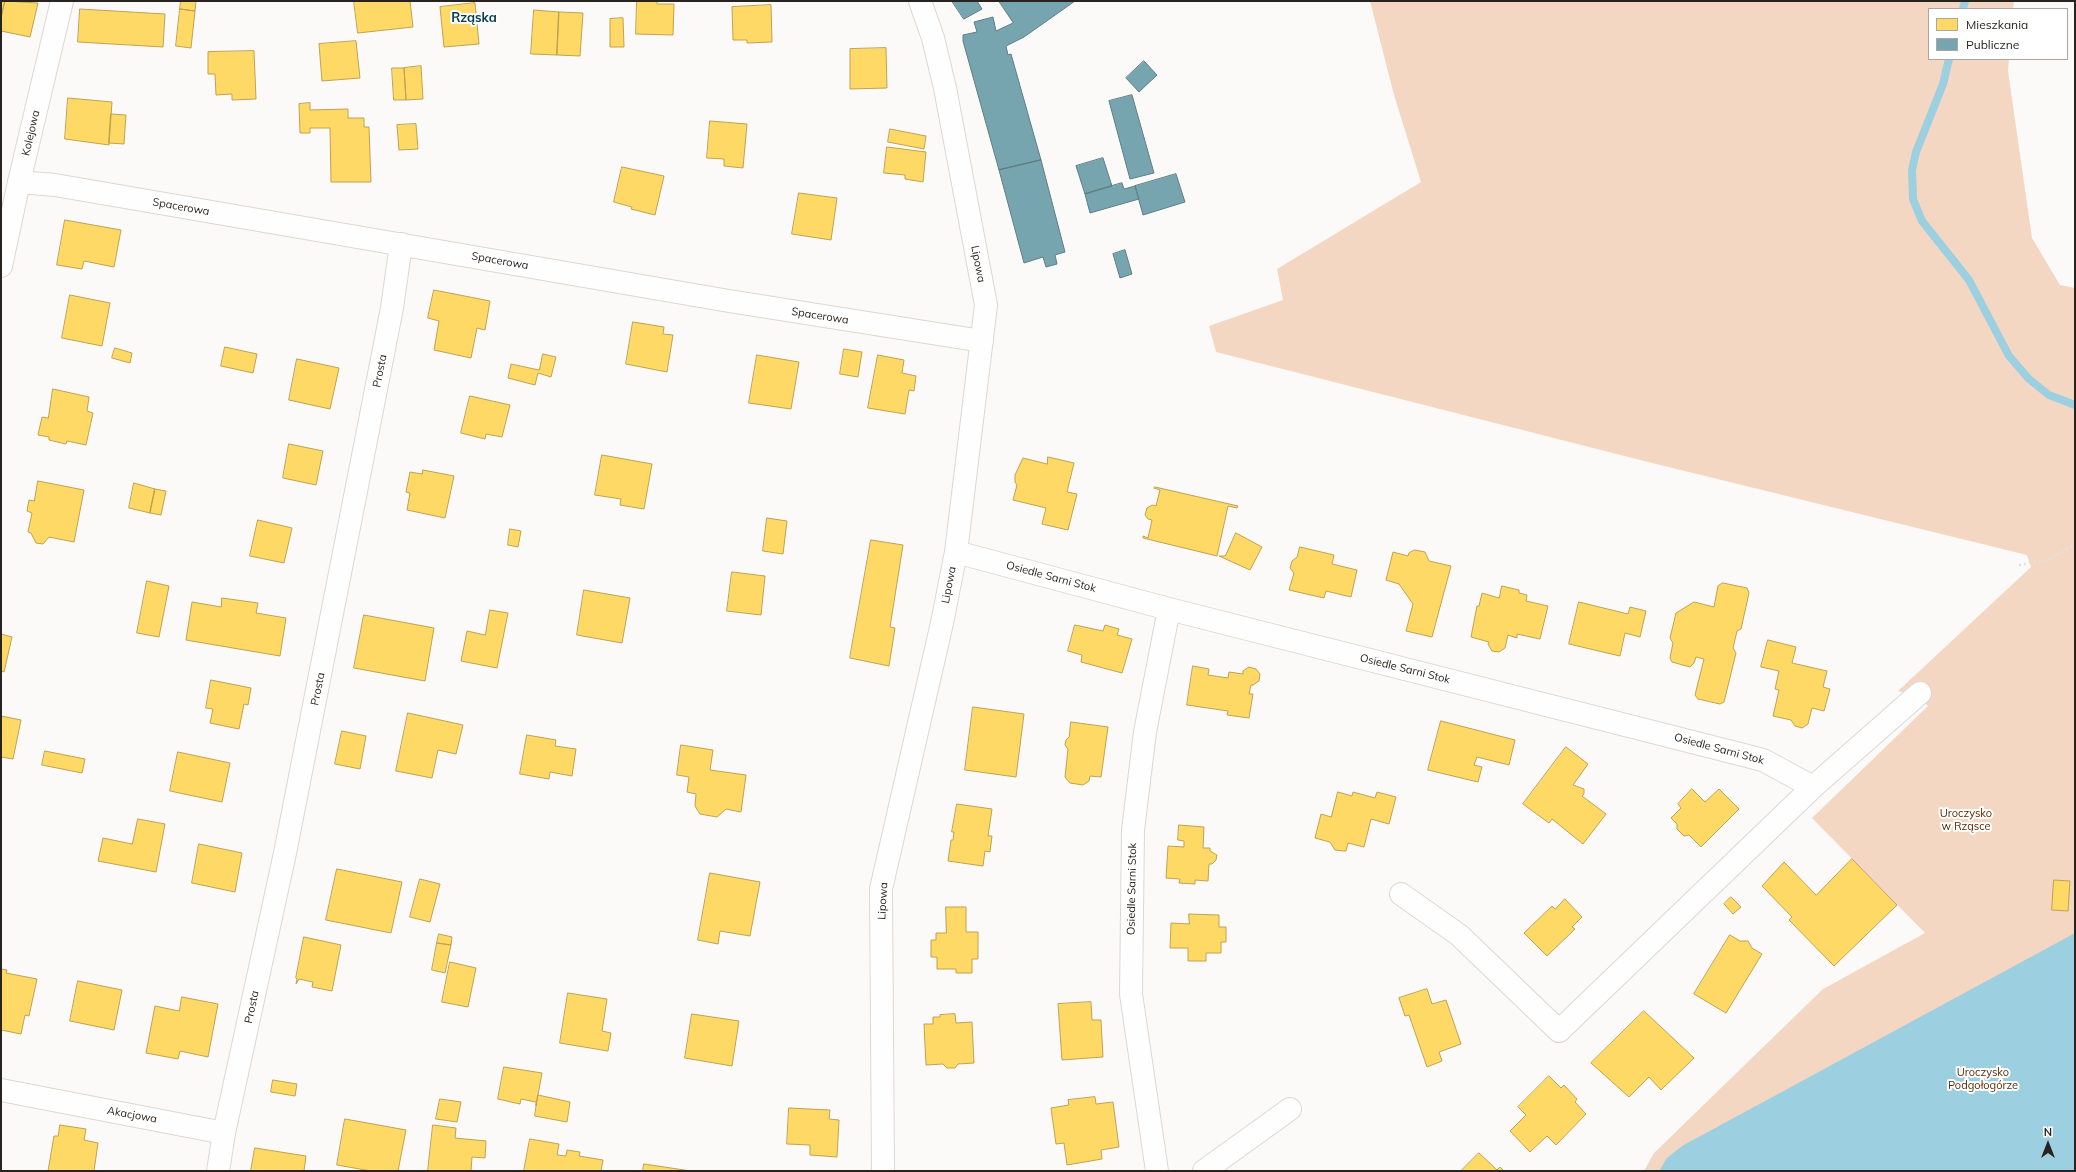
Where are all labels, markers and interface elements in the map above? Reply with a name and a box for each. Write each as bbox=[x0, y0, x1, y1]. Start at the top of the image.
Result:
legend bbox=[1928, 8, 2068, 60]
district label: Rząska bbox=[451, 10, 497, 26]
text: Mieszkania bbox=[1966, 17, 2028, 32]
text: Publiczne bbox=[1966, 37, 2019, 52]
street label: Kolejowa bbox=[19, 109, 43, 157]
street label: Spacerowa bbox=[152, 196, 210, 218]
street label: Lipowa bbox=[968, 244, 988, 284]
street label: Spacerowa bbox=[471, 250, 529, 272]
street label: Spacerowa bbox=[791, 305, 849, 327]
street label: Prosta bbox=[370, 353, 390, 389]
street label: Osiedle Sarni Stok bbox=[1005, 559, 1097, 595]
street label: Lipowa bbox=[939, 565, 959, 605]
street label: Osiedle Sarni Stok bbox=[1358, 651, 1452, 687]
street label: Prosta bbox=[308, 671, 328, 707]
street label: Osiedle Sarni Stok bbox=[1673, 731, 1765, 767]
park label: Uroczysko w Rząsce bbox=[1940, 807, 1992, 833]
street label: Osiedle Sarni Stok bbox=[1125, 843, 1139, 935]
street label: Lipowa bbox=[875, 882, 891, 920]
street label: Prosta bbox=[242, 989, 262, 1025]
park label: Uroczysko Podgołogórze bbox=[1948, 1066, 2018, 1092]
street label: Akacjowa bbox=[106, 1104, 158, 1126]
north arrow bbox=[2028, 1124, 2068, 1164]
text: N bbox=[2044, 1125, 2052, 1139]

